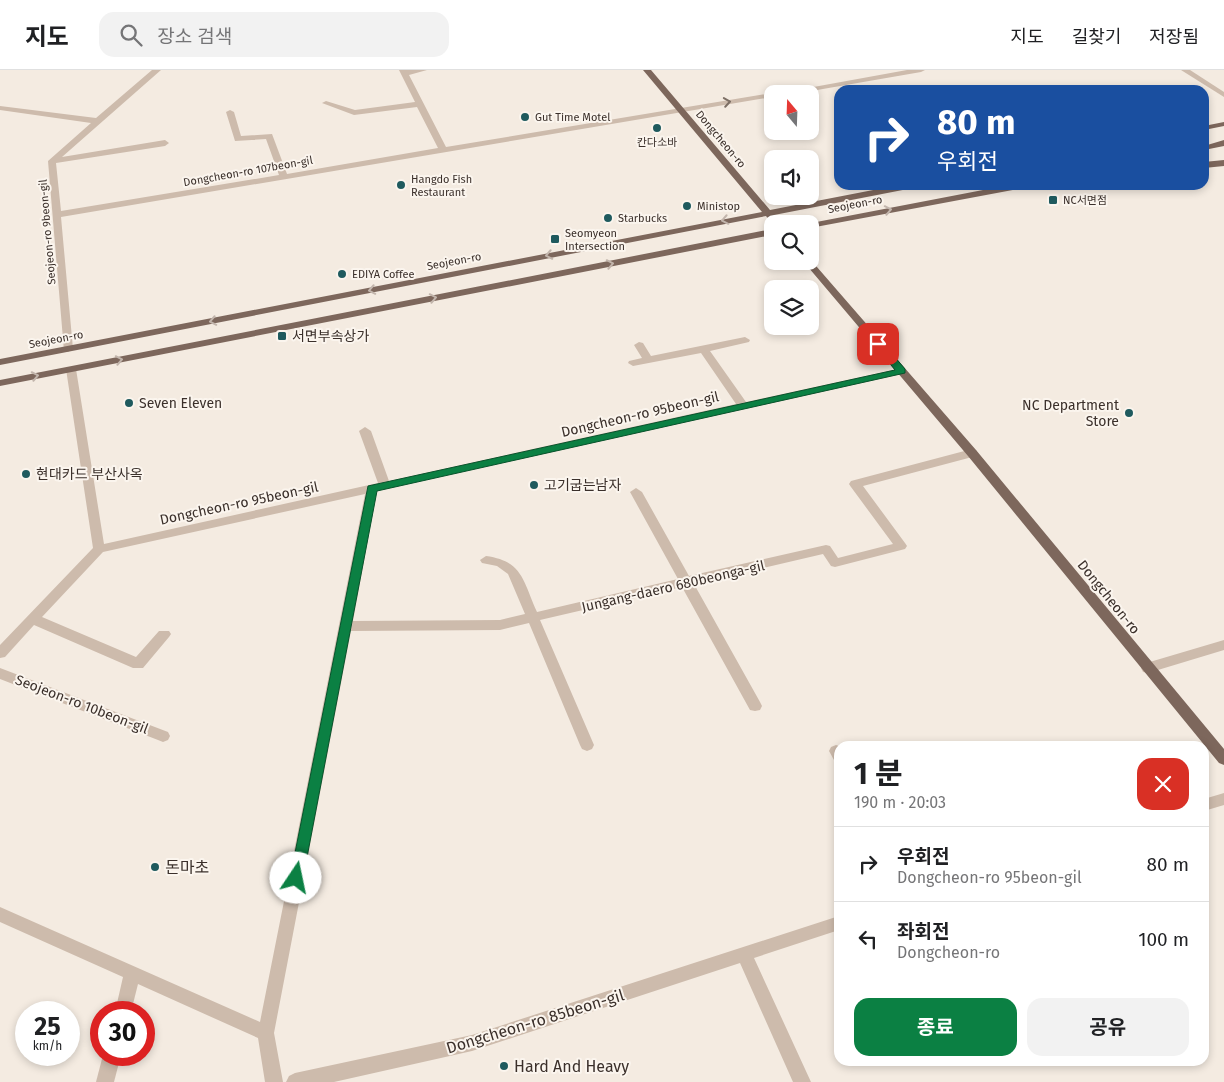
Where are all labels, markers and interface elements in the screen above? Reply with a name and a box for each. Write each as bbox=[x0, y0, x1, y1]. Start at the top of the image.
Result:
search box bbox=[99, 12, 449, 57]
icon: search bbox=[117, 21, 145, 49]
text: 지도 bbox=[25, 23, 69, 51]
text: 장소 검색 bbox=[157, 25, 232, 48]
text: 지도 bbox=[1011, 26, 1044, 48]
text: 길찾기 bbox=[1072, 26, 1121, 48]
text: 저장됨 bbox=[1149, 26, 1199, 48]
north arrow bbox=[764, 85, 819, 140]
map controls bbox=[764, 85, 819, 335]
one-way arrow bbox=[722, 98, 731, 108]
text: 80 m bbox=[937, 101, 1016, 143]
icon: right bbox=[854, 105, 919, 170]
street label: Dongcheon-ro bbox=[693, 108, 748, 171]
marker: Gut Time Motel bbox=[519, 111, 531, 123]
place label: Gut Time Motel bbox=[535, 111, 610, 124]
marker: 칸다소바 bbox=[651, 122, 663, 134]
place label: 칸다소바 bbox=[637, 136, 677, 149]
text: 우회전 bbox=[937, 148, 998, 175]
button: sound bbox=[764, 150, 819, 205]
street label: Dongcheon-ro 107beon-gil bbox=[182, 154, 314, 189]
place label: Hangdo Fish Restaurant bbox=[411, 173, 472, 199]
street label: Seojeon-ro 9beon-gil bbox=[36, 179, 59, 285]
marker: Hangdo Fish Restaurant bbox=[395, 179, 407, 191]
street label: Seojeon-ro bbox=[827, 193, 883, 216]
marker: NC서면점 bbox=[1047, 194, 1059, 206]
place label: NC서면점 bbox=[1063, 194, 1107, 207]
marker: Ministop bbox=[681, 200, 693, 212]
place label: Ministop bbox=[697, 200, 740, 213]
one-way arrow bbox=[884, 206, 893, 216]
marker: Starbucks bbox=[602, 212, 614, 224]
place label: Starbucks bbox=[618, 212, 667, 225]
one-way arrow bbox=[721, 215, 730, 225]
button: search bbox=[764, 215, 819, 270]
place label: Seomyeon Intersection bbox=[565, 227, 625, 253]
marker: Seomyeon Intersection bbox=[549, 233, 561, 245]
one-way arrow bbox=[544, 249, 553, 260]
street label: Seojeon-ro bbox=[426, 250, 482, 273]
one-way arrow bbox=[605, 259, 614, 269]
marker: EDIYA Coffee bbox=[336, 268, 348, 280]
place label: EDIYA Coffee bbox=[352, 268, 415, 281]
button: layers bbox=[764, 280, 819, 335]
one-way arrow bbox=[368, 284, 376, 295]
one-way arrow bbox=[428, 294, 437, 304]
one-way arrow bbox=[208, 316, 217, 326]
pin bbox=[857, 323, 899, 365]
street label: Seojeon-ro bbox=[28, 328, 84, 351]
place label: 서면부속상가 bbox=[292, 328, 369, 345]
marker: 서면부속상가 bbox=[276, 330, 288, 342]
icon: arrive bbox=[864, 330, 892, 358]
one-way arrow bbox=[114, 355, 123, 365]
one-way arrow bbox=[31, 371, 40, 382]
street label: Dongcheon-ro 95beon-gil bbox=[559, 388, 721, 441]
place label: Seven Eleven bbox=[139, 395, 222, 412]
marker: Seven Eleven bbox=[123, 397, 135, 409]
place label: NC Department Store bbox=[1022, 397, 1120, 430]
marker: NC Department Store bbox=[1123, 407, 1135, 419]
place label: 현대카드 부산사옥 bbox=[36, 466, 143, 483]
marker: 현대카드 부산사옥 bbox=[20, 468, 32, 480]
place label: 고기굽는남자 bbox=[544, 477, 621, 494]
street label: Dongcheon-ro 95beon-gil bbox=[158, 478, 320, 529]
marker: 고기굽는남자 bbox=[528, 479, 540, 491]
street label: Jungang-daero 680beonga-gil bbox=[580, 557, 766, 616]
street label: Dongcheon-ro bbox=[1074, 557, 1144, 638]
street label: Seojeon-ro 10beon-gil bbox=[13, 671, 151, 738]
text: 1 분 bbox=[854, 756, 903, 792]
button: close bbox=[1137, 758, 1189, 810]
text: 190 m · 20:03 bbox=[854, 793, 946, 812]
text: 우회전 bbox=[897, 845, 949, 868]
icon: right bbox=[854, 850, 882, 878]
position arrow bbox=[269, 851, 321, 903]
text: 80 m bbox=[1147, 853, 1189, 876]
place label: 돈마초 bbox=[165, 858, 209, 877]
marker: 돈마초 bbox=[149, 861, 161, 873]
text: Dongcheon-ro 95beon-gil bbox=[897, 868, 1082, 887]
text: 좌회전 bbox=[897, 920, 949, 943]
icon: left bbox=[854, 925, 882, 953]
text: 100 m bbox=[1138, 928, 1189, 951]
text: Dongcheon-ro bbox=[897, 943, 1000, 962]
street label: Dongcheon-ro 85beon-gil bbox=[444, 985, 627, 1058]
button: 종료 bbox=[854, 998, 1017, 1056]
button: 공유 bbox=[1027, 998, 1189, 1056]
speed limit sign: 30 bbox=[90, 1001, 155, 1066]
text: 25 bbox=[34, 1012, 61, 1042]
text: km/h bbox=[33, 1039, 62, 1053]
place label: Hard And Heavy bbox=[514, 1057, 629, 1076]
marker: Hard And Heavy bbox=[498, 1060, 510, 1072]

